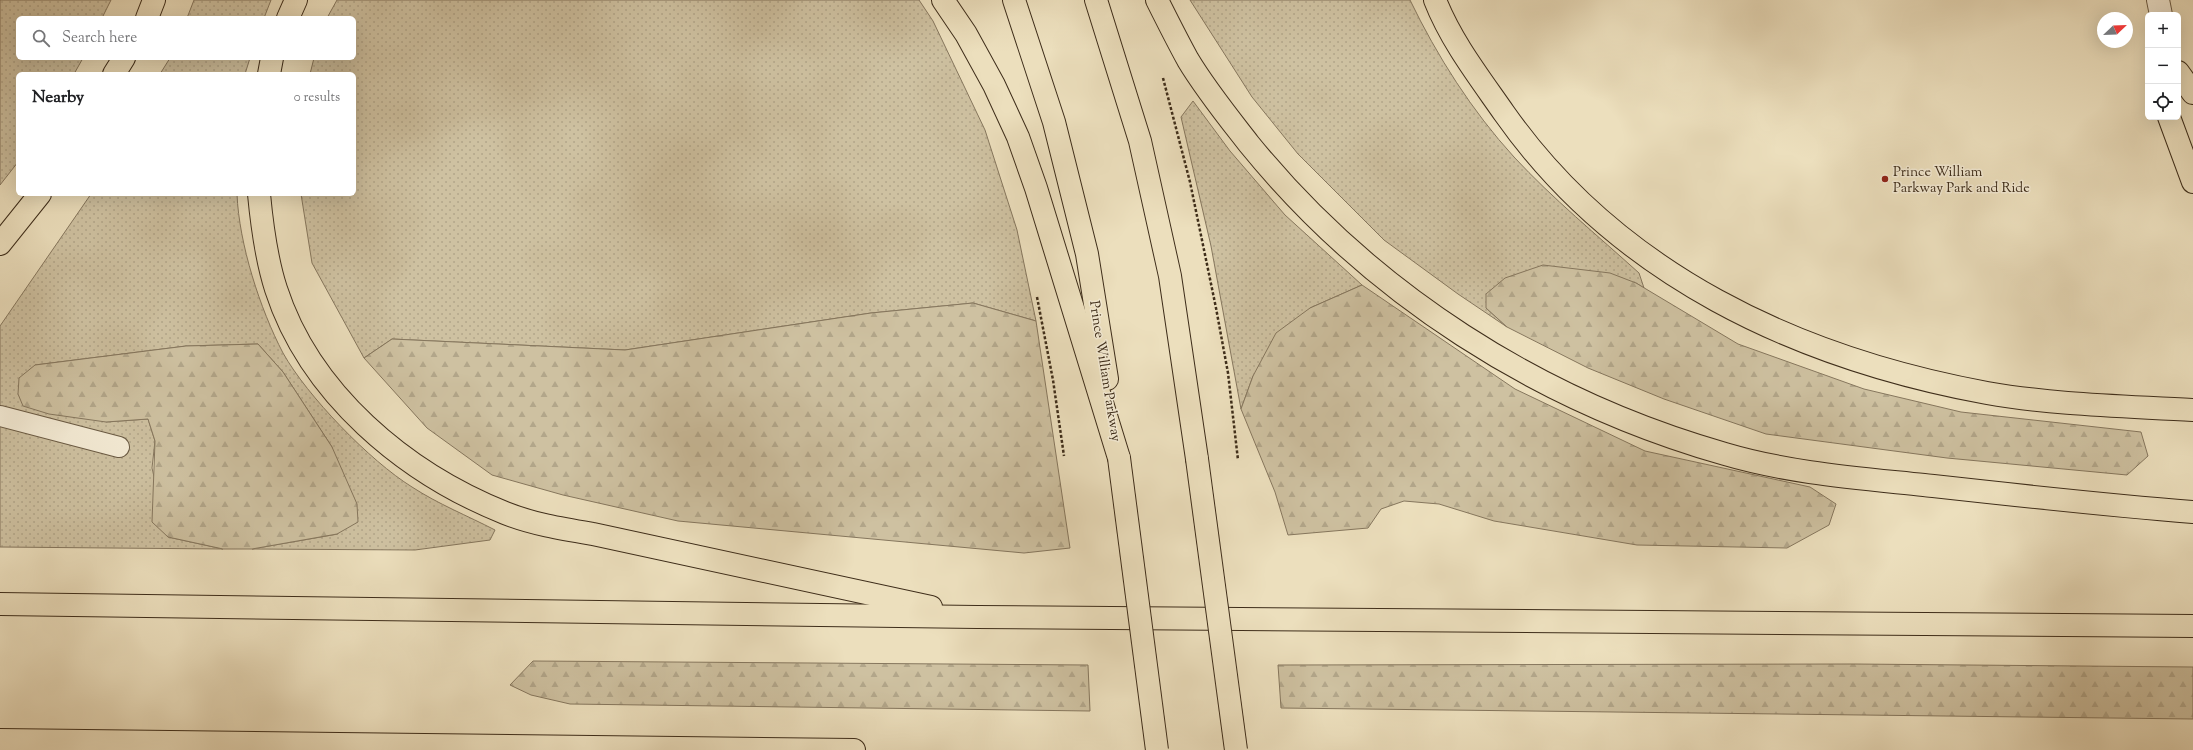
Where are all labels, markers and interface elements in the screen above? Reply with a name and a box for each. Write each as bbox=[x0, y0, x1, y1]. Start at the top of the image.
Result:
north arrow bbox=[2097, 12, 2133, 48]
map controls bbox=[2145, 12, 2181, 120]
button: + bbox=[2145, 12, 2181, 48]
search box bbox=[16, 16, 356, 60]
icon: search bbox=[30, 27, 52, 49]
text: Search here bbox=[62, 28, 137, 49]
button: − bbox=[2145, 48, 2181, 84]
button: locate bbox=[2145, 84, 2181, 120]
text: Nearby bbox=[32, 86, 84, 110]
text: 0 results bbox=[294, 89, 340, 107]
place label: Prince William Parkway Park and Ride bbox=[1893, 163, 2030, 199]
marker: Prince William Parkway Park and Ride bbox=[1880, 174, 1890, 184]
street label: Prince William Parkway bbox=[1083, 299, 1125, 443]

